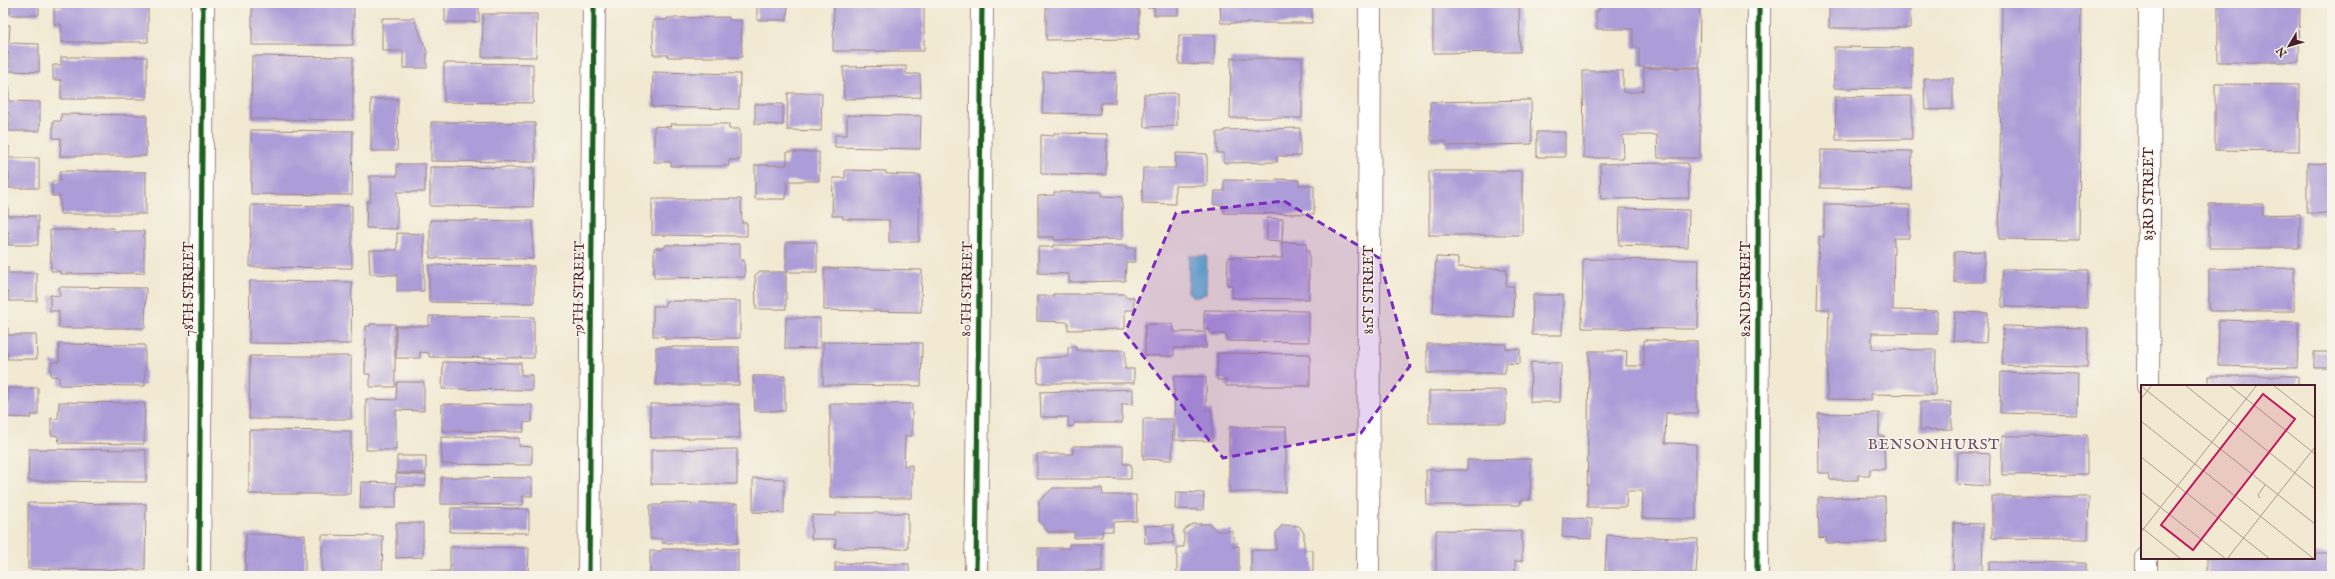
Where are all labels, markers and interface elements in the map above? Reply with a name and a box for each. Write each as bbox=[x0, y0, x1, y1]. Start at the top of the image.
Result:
north arrow bbox=[2269, 26, 2309, 66]
text: N bbox=[2273, 43, 2291, 60]
street label: 83RD STREET bbox=[2140, 147, 2158, 241]
street label: 79TH STREET bbox=[569, 240, 589, 337]
street label: 80TH STREET bbox=[957, 240, 977, 337]
street label: 82ND STREET bbox=[1737, 240, 1755, 337]
street label: 78TH STREET bbox=[180, 241, 198, 336]
street label: 81ST STREET bbox=[1360, 245, 1378, 334]
inset map bbox=[2141, 385, 2315, 559]
district label: BENSONHURST bbox=[1868, 435, 2000, 454]

